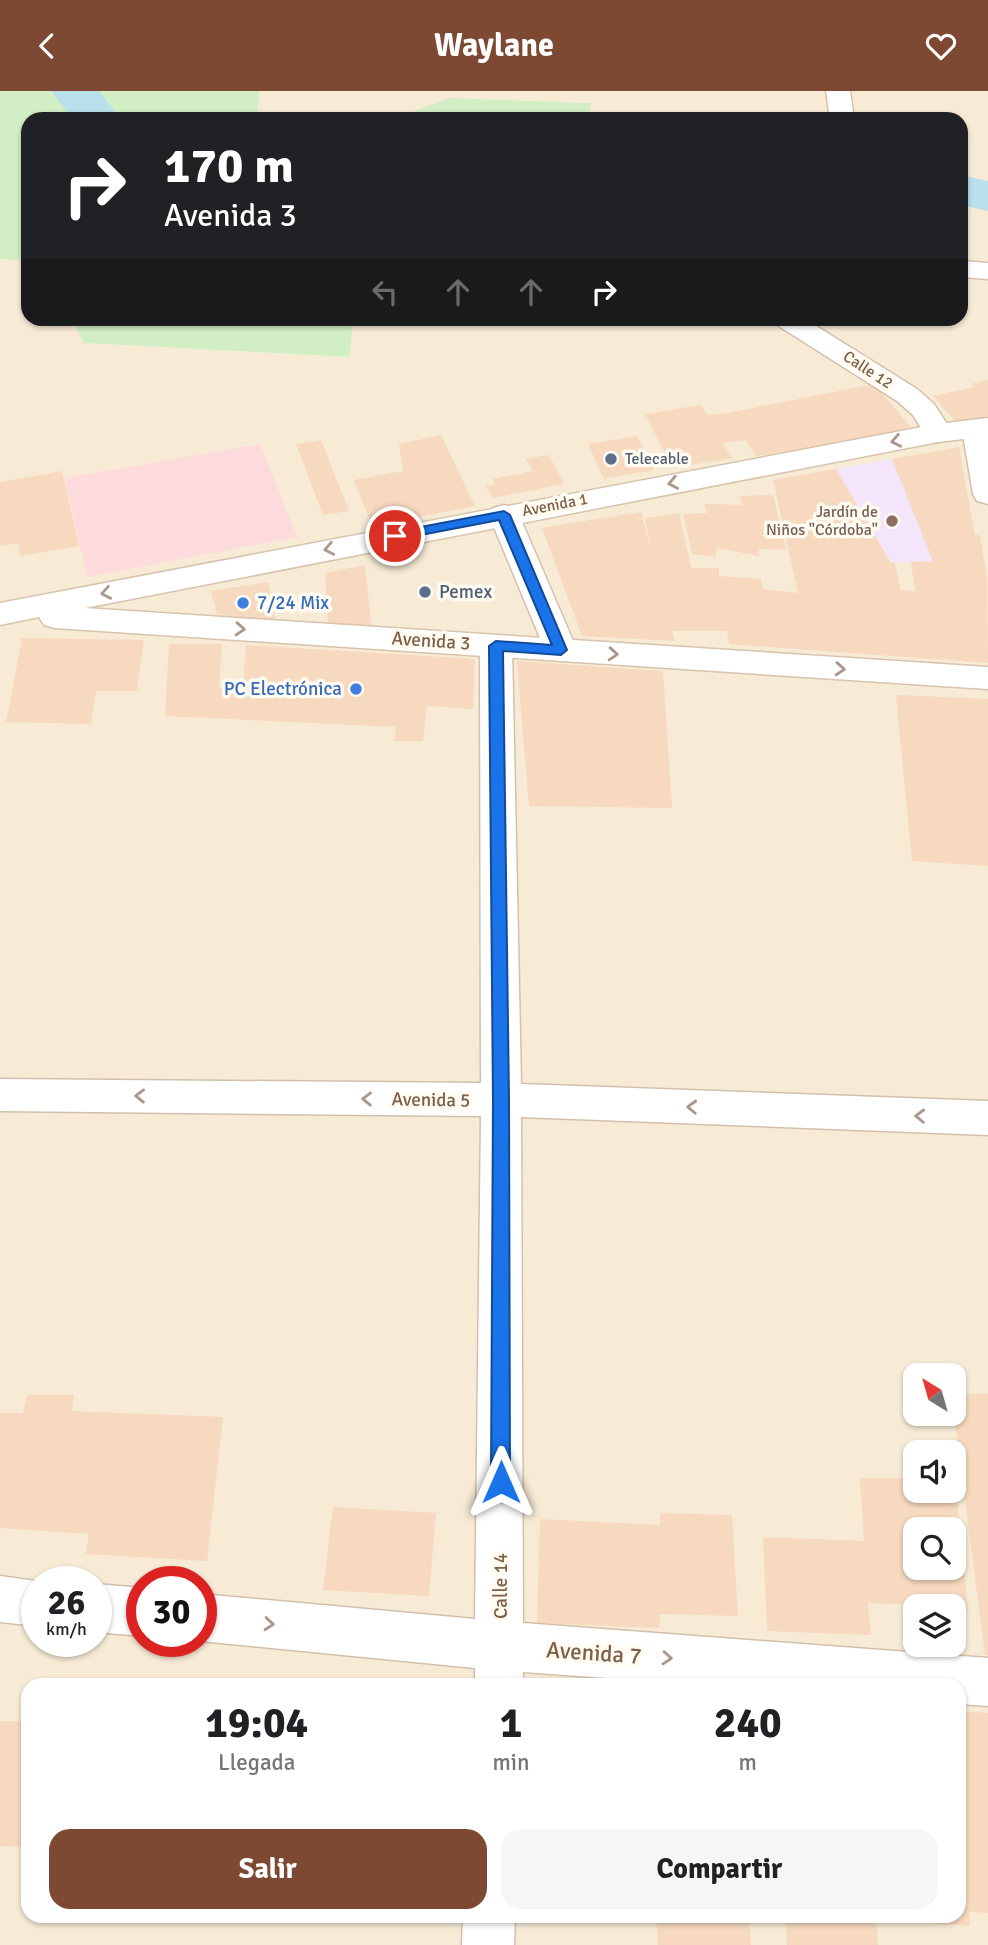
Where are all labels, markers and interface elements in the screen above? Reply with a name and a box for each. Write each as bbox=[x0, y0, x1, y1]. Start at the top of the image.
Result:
text: Waylane bbox=[434, 26, 554, 65]
icon: back bbox=[28, 27, 66, 65]
icon: heart bbox=[922, 27, 960, 65]
text: 170 m bbox=[164, 136, 294, 196]
icon: right bbox=[49, 140, 140, 231]
text: Avenida 3 bbox=[164, 196, 297, 235]
icon: left bbox=[366, 273, 404, 311]
icon: ahead bbox=[439, 273, 477, 311]
icon: ahead bbox=[512, 273, 550, 311]
icon: right bbox=[585, 273, 623, 311]
street label: Calle 12 bbox=[839, 346, 897, 394]
one-way arrow bbox=[890, 433, 902, 448]
place label: Telecable bbox=[625, 449, 689, 469]
marker: Telecable bbox=[603, 451, 619, 467]
one-way arrow bbox=[667, 475, 679, 490]
street label: Avenida 1 bbox=[520, 489, 590, 521]
place label: Jardín de Niños "Córdoba" bbox=[766, 502, 878, 540]
pin bbox=[365, 506, 425, 566]
marker: Jardín de Niños "Córdoba" bbox=[884, 513, 900, 529]
icon: arrive bbox=[376, 517, 414, 555]
one-way arrow bbox=[323, 541, 335, 556]
place label: Pemex bbox=[439, 580, 492, 604]
marker: Pemex bbox=[417, 584, 433, 600]
one-way arrow bbox=[100, 585, 112, 600]
place label: 7/24 Mix bbox=[257, 591, 329, 615]
marker: 7/24 Mix bbox=[235, 595, 251, 611]
one-way arrow bbox=[235, 621, 246, 636]
street label: Avenida 3 bbox=[391, 626, 471, 656]
one-way arrow bbox=[608, 646, 619, 661]
one-way arrow bbox=[835, 661, 846, 676]
place label: PC Electrónica bbox=[224, 677, 342, 701]
marker: PC Electrónica bbox=[348, 681, 364, 697]
street label: Avenida 5 bbox=[391, 1087, 471, 1113]
one-way arrow bbox=[134, 1089, 145, 1104]
one-way arrow bbox=[361, 1091, 372, 1107]
one-way arrow bbox=[687, 1100, 698, 1115]
one-way arrow bbox=[914, 1108, 925, 1123]
north arrow bbox=[903, 1363, 966, 1426]
map controls bbox=[903, 1363, 966, 1657]
button: sound bbox=[903, 1440, 966, 1503]
position arrow bbox=[464, 1445, 538, 1519]
button: search bbox=[903, 1517, 966, 1580]
street label: Calle 14 bbox=[489, 1553, 513, 1619]
speed limit sign: 30 bbox=[126, 1566, 217, 1657]
text: 26 bbox=[48, 1581, 85, 1624]
button: layers bbox=[903, 1594, 966, 1657]
one-way arrow bbox=[264, 1616, 275, 1631]
text: km/h bbox=[46, 1618, 87, 1640]
street label: Avenida 7 bbox=[545, 1635, 643, 1671]
one-way arrow bbox=[662, 1650, 673, 1665]
text: 19:04 bbox=[205, 1698, 308, 1749]
text: 1 bbox=[500, 1698, 522, 1749]
text: 240 bbox=[714, 1698, 782, 1749]
text: Llegada bbox=[218, 1748, 295, 1777]
text: min bbox=[492, 1748, 530, 1777]
text: m bbox=[739, 1748, 757, 1777]
button: Salir bbox=[49, 1829, 487, 1909]
button: Compartir bbox=[501, 1829, 938, 1909]

